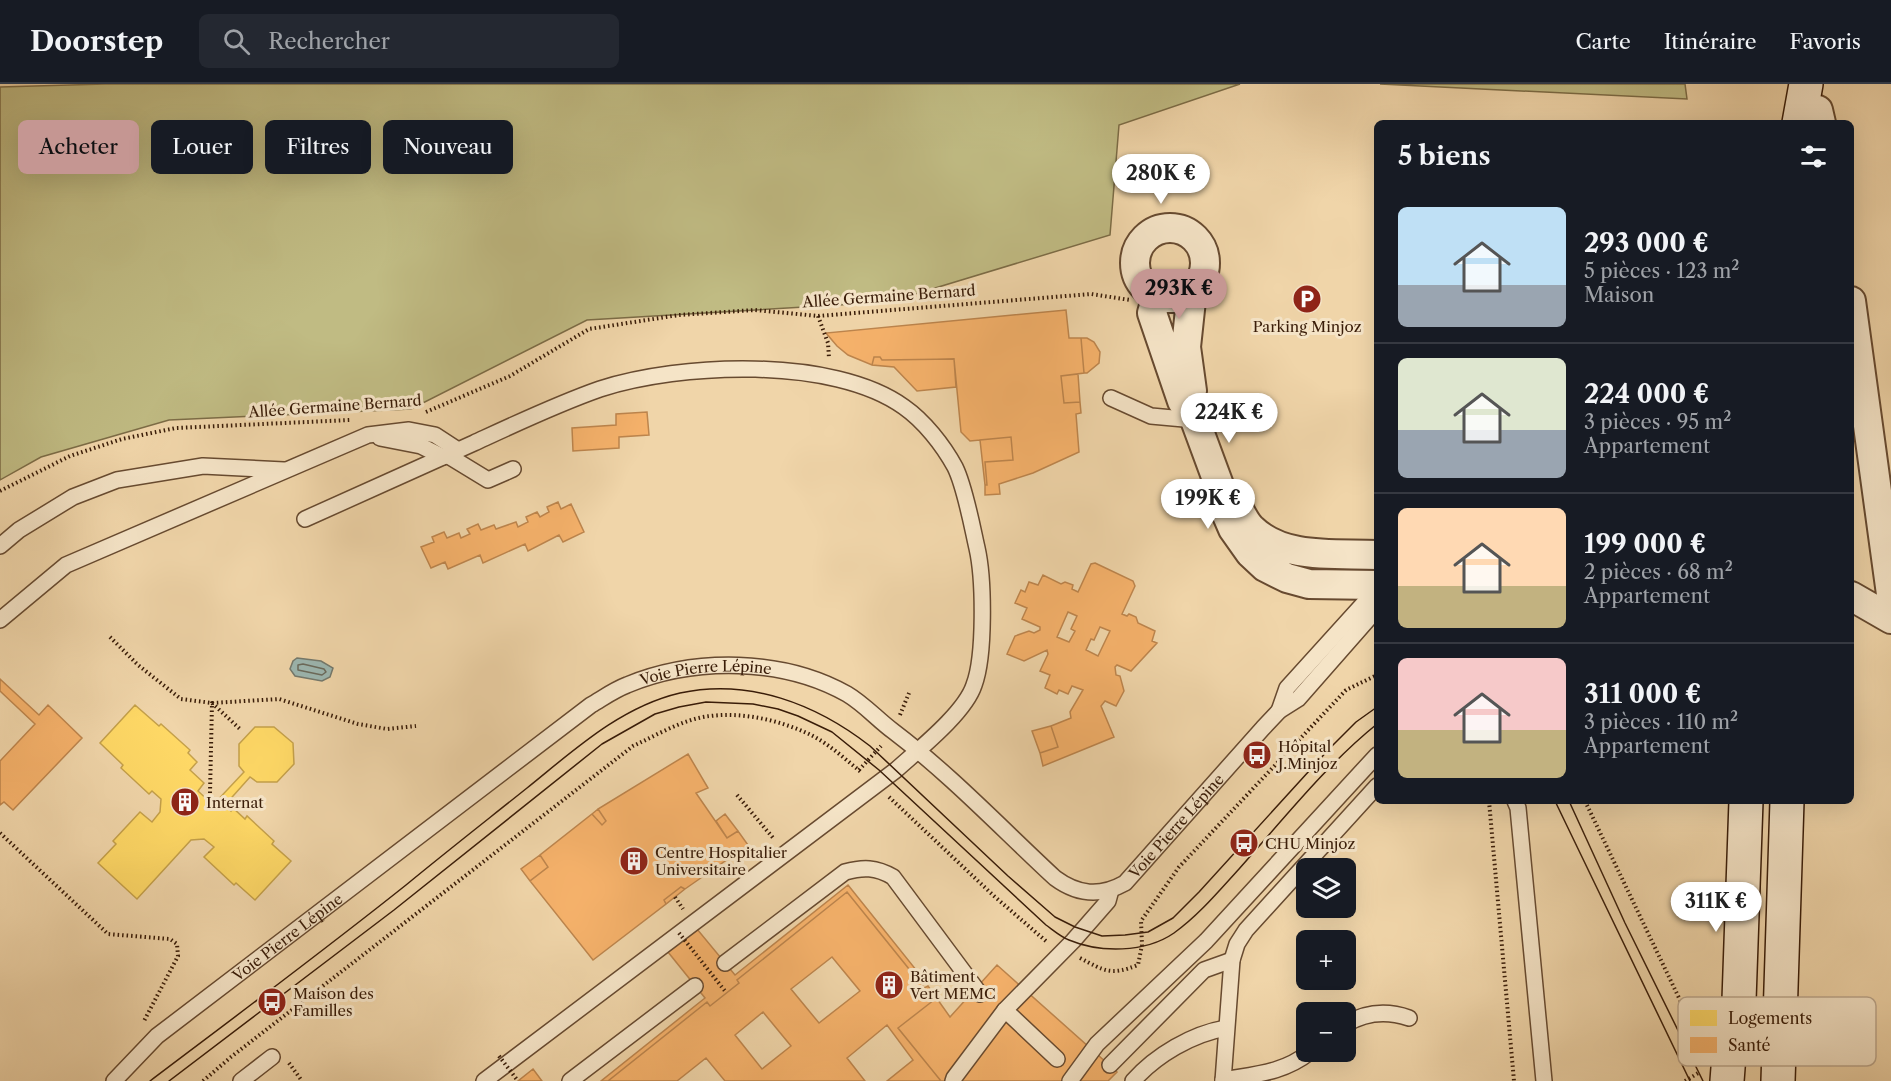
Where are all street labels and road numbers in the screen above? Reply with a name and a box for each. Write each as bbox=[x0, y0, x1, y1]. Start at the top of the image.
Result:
street label: Allée Germaine Bernard bbox=[801, 280, 976, 312]
street label: Allée Germaine Bernard bbox=[247, 390, 422, 422]
street label: Voie Pierre Lépine bbox=[636, 656, 773, 689]
street label: Voie Pierre Lépine bbox=[1124, 770, 1227, 883]
street label: Voie Pierre Lépine bbox=[228, 889, 346, 985]

